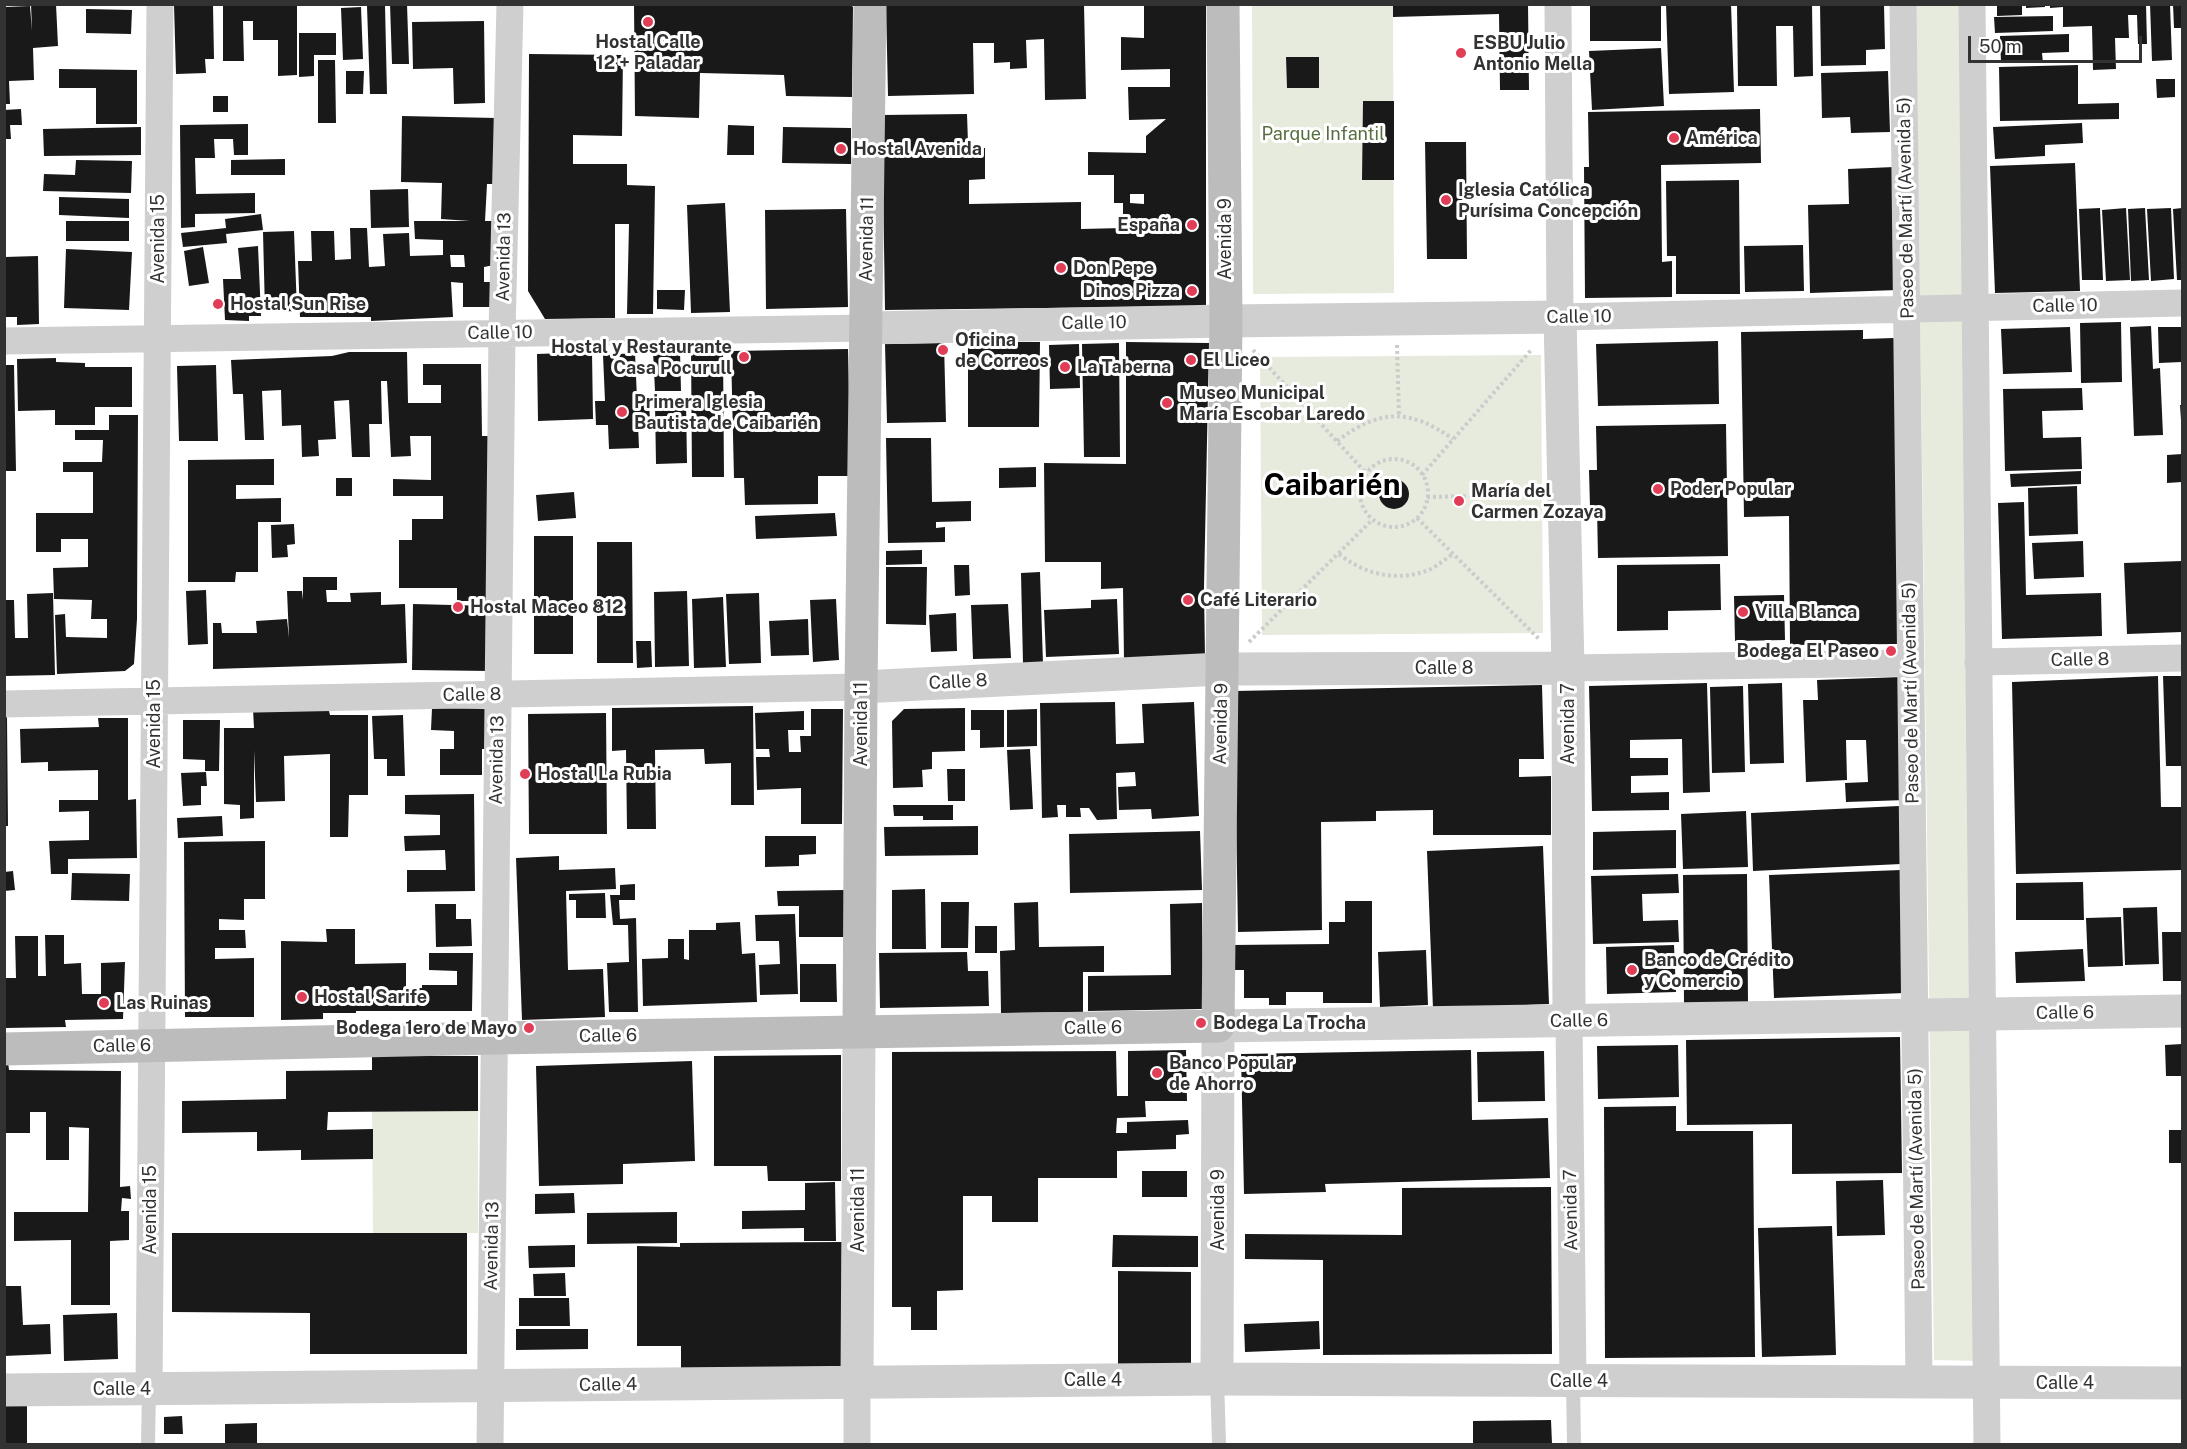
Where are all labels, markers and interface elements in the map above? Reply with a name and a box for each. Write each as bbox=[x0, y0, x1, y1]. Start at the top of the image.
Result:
marker: Hostal Calle 12 + Paladar bbox=[641, 15, 655, 29]
scale bar bbox=[1971, 24, 2145, 62]
place label: Hostal Calle 12 + Paladar bbox=[595, 31, 701, 74]
place label: ESBU Julio Antonio Mella bbox=[1473, 32, 1592, 74]
text: 50 m bbox=[1979, 36, 2022, 57]
marker: ESBU Julio Antonio Mella bbox=[1454, 46, 1468, 60]
street label: Paseo de Martí (Avenida 5) bbox=[1893, 97, 1919, 319]
park label: Parque Infantil bbox=[1261, 123, 1385, 145]
place label: América bbox=[1686, 127, 1758, 149]
marker: América bbox=[1667, 131, 1681, 145]
place label: Hostal Avenida bbox=[853, 138, 982, 160]
marker: Hostal Avenida bbox=[834, 142, 848, 156]
place label: Iglesia Católica Purísima Concepción bbox=[1458, 179, 1638, 222]
marker: Iglesia Católica Purísima Concepción bbox=[1439, 193, 1453, 207]
street label: Avenida 15 bbox=[147, 194, 169, 284]
street label: Avenida 11 bbox=[855, 196, 879, 282]
street label: Avenida 9 bbox=[1214, 198, 1236, 280]
street label: Avenida 13 bbox=[492, 212, 516, 302]
place label: España bbox=[1117, 214, 1180, 236]
marker: España bbox=[1185, 218, 1199, 232]
place label: Don Pepe bbox=[1073, 257, 1154, 279]
marker: Don Pepe bbox=[1054, 261, 1068, 275]
place label: Dinos Pizza bbox=[1083, 280, 1180, 302]
marker: Dinos Pizza bbox=[1185, 284, 1199, 298]
place label: Hostal Sun Rise bbox=[230, 293, 366, 315]
street label: Calle 10 bbox=[2032, 295, 2098, 317]
marker: Hostal Sun Rise bbox=[211, 297, 225, 311]
street label: Calle 10 bbox=[1546, 306, 1612, 328]
street label: Calle 10 bbox=[1061, 312, 1127, 334]
street label: Calle 10 bbox=[467, 322, 533, 344]
place label: Oficina de Correos bbox=[955, 329, 1049, 372]
place label: Hostal y Restaurante Casa Pocurull bbox=[551, 336, 732, 378]
marker: Oficina de Correos bbox=[936, 343, 950, 357]
place label: El Liceo bbox=[1203, 349, 1270, 371]
marker: Hostal y Restaurante Casa Pocurull bbox=[737, 350, 751, 364]
marker: El Liceo bbox=[1184, 353, 1198, 367]
place label: La Taberna bbox=[1077, 356, 1171, 378]
marker: La Taberna bbox=[1058, 360, 1072, 374]
place label: Museo Municipal María Escobar Laredo bbox=[1179, 382, 1365, 424]
place label: Primera Iglesia Bautista de Caibarién bbox=[634, 391, 818, 434]
marker: Museo Municipal María Escobar Laredo bbox=[1160, 396, 1174, 410]
marker: Primera Iglesia Bautista de Caibarién bbox=[615, 405, 629, 419]
district label: Caibarién bbox=[1264, 468, 1400, 504]
place label: Poder Popular bbox=[1670, 478, 1791, 500]
place label: María del Carmen Zozaya bbox=[1471, 480, 1603, 522]
marker: Poder Popular bbox=[1651, 482, 1665, 496]
marker: María del Carmen Zozaya bbox=[1452, 494, 1466, 508]
street label: Paseo de Martí (Avenida 5) bbox=[1898, 582, 1924, 804]
place label: Café Literario bbox=[1200, 589, 1317, 611]
marker: Café Literario bbox=[1181, 593, 1195, 607]
place label: Hostal Maceo 812 bbox=[470, 596, 624, 618]
marker: Hostal Maceo 812 bbox=[451, 600, 465, 614]
place label: Villa Blanca bbox=[1755, 601, 1857, 623]
marker: Villa Blanca bbox=[1736, 605, 1750, 619]
place label: Bodega El Paseo bbox=[1737, 640, 1879, 662]
marker: Bodega El Paseo bbox=[1884, 644, 1898, 658]
street label: Calle 8 bbox=[2050, 649, 2110, 671]
street label: Calle 8 bbox=[1415, 657, 1473, 679]
street label: Calle 8 bbox=[928, 670, 988, 694]
street label: Avenida 15 bbox=[143, 679, 165, 769]
street label: Avenida 11 bbox=[850, 681, 872, 767]
street label: Avenida 9 bbox=[1209, 683, 1233, 765]
street label: Avenida 7 bbox=[1557, 683, 1579, 765]
street label: Calle 8 bbox=[442, 684, 502, 706]
street label: Avenida 13 bbox=[485, 715, 509, 805]
place label: Hostal La Rubia bbox=[537, 763, 672, 785]
marker: Hostal La Rubia bbox=[518, 767, 532, 781]
place label: Banco de Crédito y Comercio bbox=[1644, 949, 1791, 992]
marker: Banco de Crédito y Comercio bbox=[1625, 963, 1639, 977]
place label: Hostal Sarife bbox=[314, 986, 427, 1008]
marker: Hostal Sarife bbox=[295, 990, 309, 1004]
place label: Las Ruinas bbox=[116, 992, 208, 1014]
marker: Las Ruinas bbox=[97, 996, 111, 1010]
street label: Calle 6 bbox=[2036, 1002, 2094, 1024]
street label: Calle 6 bbox=[1550, 1010, 1608, 1032]
place label: Bodega La Trocha bbox=[1213, 1012, 1366, 1034]
marker: Bodega La Trocha bbox=[1194, 1016, 1208, 1030]
place label: Bodega 1ero de Mayo bbox=[336, 1017, 517, 1039]
street label: Calle 6 bbox=[1064, 1017, 1122, 1039]
marker: Bodega 1ero de Mayo bbox=[522, 1021, 536, 1035]
street label: Calle 6 bbox=[579, 1025, 637, 1047]
street label: Calle 6 bbox=[93, 1035, 151, 1057]
place label: Banco Popular de Ahorro bbox=[1169, 1052, 1293, 1094]
marker: Banco Popular de Ahorro bbox=[1150, 1066, 1164, 1080]
street label: Paseo de Martí (Avenida 5) bbox=[1904, 1068, 1930, 1290]
street label: Avenida 15 bbox=[139, 1165, 161, 1255]
street label: Avenida 11 bbox=[847, 1167, 869, 1253]
street label: Avenida 9 bbox=[1207, 1169, 1229, 1251]
street label: Avenida 7 bbox=[1559, 1169, 1583, 1251]
street label: Avenida 13 bbox=[480, 1201, 504, 1291]
street label: Calle 4 bbox=[1064, 1369, 1122, 1391]
street label: Calle 4 bbox=[1550, 1370, 1608, 1392]
street label: Calle 4 bbox=[2036, 1372, 2094, 1394]
street label: Calle 4 bbox=[579, 1374, 637, 1396]
street label: Calle 4 bbox=[93, 1378, 151, 1400]

